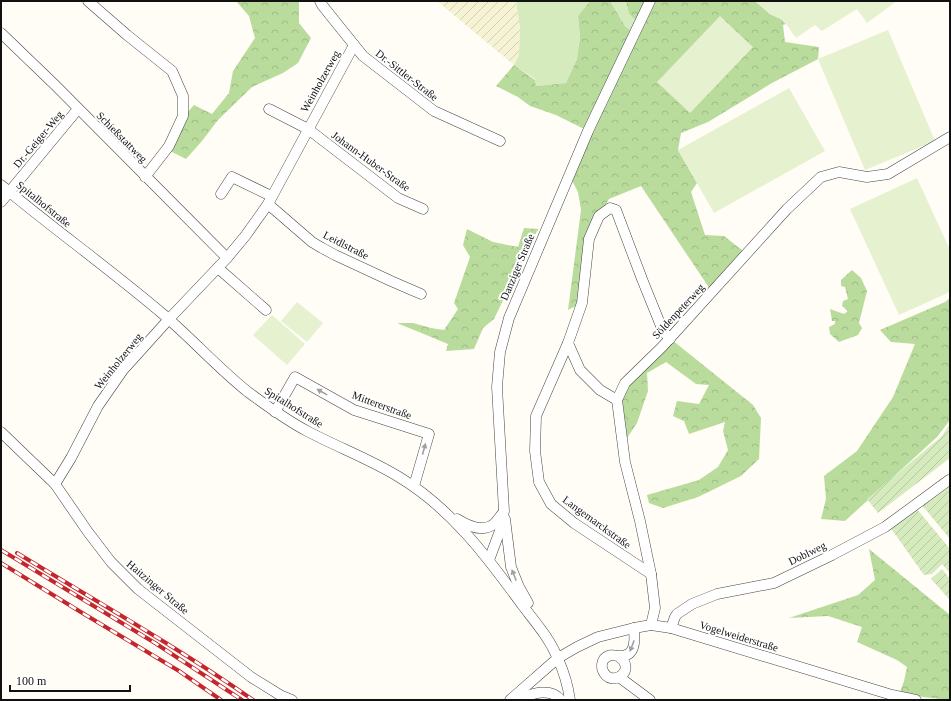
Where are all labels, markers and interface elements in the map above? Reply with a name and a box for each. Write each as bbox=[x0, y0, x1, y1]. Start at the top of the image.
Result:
street label: Dr.-Sittler-Straße bbox=[373, 47, 441, 103]
street label: Weinholzerweg bbox=[298, 48, 342, 114]
street label: Dr.-Geiger-Weg bbox=[11, 108, 66, 170]
street label: Schießstattweg bbox=[94, 109, 150, 165]
street label: Johann-Huber-Straße bbox=[330, 129, 413, 194]
street label: Spitalhofstraße bbox=[14, 178, 74, 230]
street label: Leidlstraße bbox=[321, 228, 371, 262]
street label: Danziger Straße bbox=[498, 232, 536, 302]
street label: Söldenpeterweg bbox=[649, 281, 707, 341]
street label: Weinholzerweg bbox=[92, 330, 145, 391]
street label: Spitalhofstraße bbox=[263, 384, 326, 430]
one-way arrow bbox=[316, 389, 328, 395]
street label: Mittererstraße bbox=[351, 389, 413, 421]
one-way arrow bbox=[422, 442, 428, 455]
street label: Langemarckstraße bbox=[561, 493, 633, 551]
street label: Doblweg bbox=[786, 539, 828, 567]
street label: Haitzinger Straße bbox=[125, 558, 192, 617]
one-way arrow bbox=[511, 569, 517, 581]
street label: Vogelweiderstraße bbox=[698, 618, 780, 654]
one-way arrow bbox=[628, 640, 635, 652]
scale bar bbox=[10, 667, 130, 693]
text: 100 m bbox=[16, 674, 47, 688]

